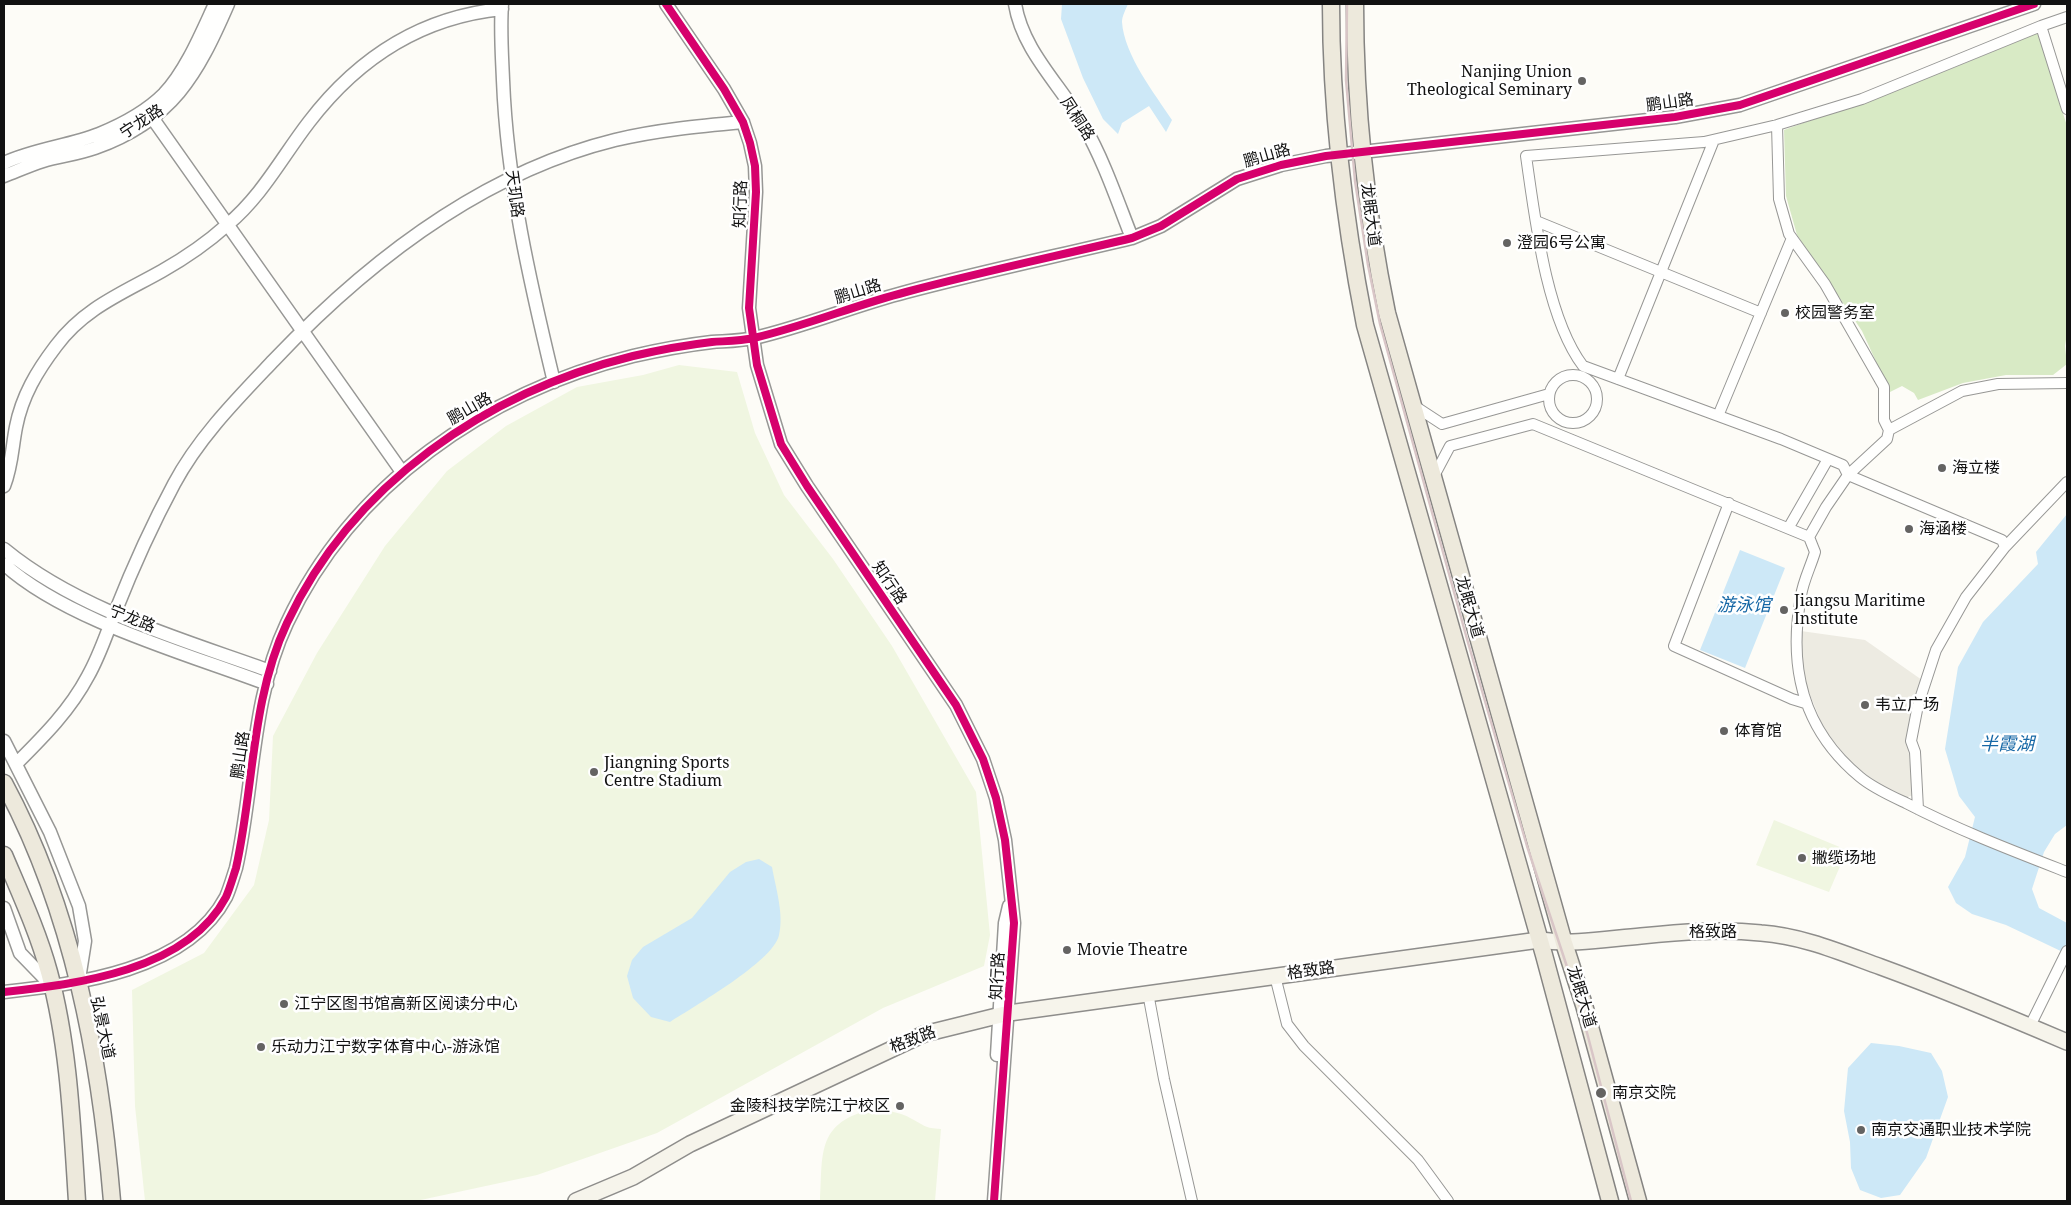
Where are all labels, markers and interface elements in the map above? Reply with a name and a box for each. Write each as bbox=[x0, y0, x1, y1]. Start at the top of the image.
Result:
place label: Nanjing Union Theological Seminary bbox=[1407, 62, 1572, 100]
marker: Nanjing Union Theological Seminary bbox=[1576, 75, 1588, 87]
street label: 鹏山路 bbox=[1645, 90, 1695, 116]
street label: 凤桐路 bbox=[1056, 94, 1098, 144]
street label: 宁龙路 bbox=[117, 101, 167, 143]
street label: 鹏山路 bbox=[1241, 140, 1293, 172]
street label: 天玑路 bbox=[501, 169, 527, 219]
street label: 知行路 bbox=[731, 180, 751, 228]
street label: 龙眠大道 bbox=[1357, 182, 1383, 248]
place label: 澄园6号公寓 bbox=[1517, 233, 1606, 253]
marker: 澄园6号公寓 bbox=[1501, 237, 1513, 249]
street label: 鹏山路 bbox=[832, 276, 884, 308]
place label: 校园警务室 bbox=[1795, 303, 1875, 323]
marker: 校园警务室 bbox=[1779, 307, 1791, 319]
street label: 鹏山路 bbox=[444, 389, 496, 429]
place label: 海立楼 bbox=[1952, 458, 2000, 478]
marker: 海立楼 bbox=[1936, 462, 1948, 474]
place label: 海涵楼 bbox=[1919, 519, 1967, 539]
marker: 海涵楼 bbox=[1903, 523, 1915, 535]
street label: 知行路 bbox=[868, 558, 910, 608]
street label: 龙眠大道 bbox=[1451, 574, 1487, 640]
place label: Jiangsu Maritime Institute bbox=[1794, 591, 1925, 629]
water label: 游泳馆 bbox=[1717, 595, 1771, 617]
street label: 宁龙路 bbox=[106, 601, 158, 637]
marker: Jiangsu Maritime Institute bbox=[1778, 604, 1790, 616]
place label: 韦立广场 bbox=[1875, 695, 1939, 715]
marker: 韦立广场 bbox=[1859, 699, 1871, 711]
place label: 体育馆 bbox=[1734, 721, 1782, 741]
marker: 体育馆 bbox=[1718, 725, 1730, 737]
street label: 鹏山路 bbox=[228, 730, 254, 780]
water label: 半霞湖 bbox=[1980, 734, 2034, 756]
place label: Jiangning Sports Centre Stadium bbox=[604, 753, 729, 791]
marker: Jiangning Sports Centre Stadium bbox=[588, 766, 600, 778]
place label: 撇缆场地 bbox=[1812, 848, 1876, 868]
marker: 撇缆场地 bbox=[1796, 852, 1808, 864]
street label: 格致路 bbox=[1689, 922, 1737, 942]
place label: Movie Theatre bbox=[1077, 940, 1188, 960]
marker: Movie Theatre bbox=[1061, 944, 1073, 956]
street label: 知行路 bbox=[987, 952, 1009, 1000]
street label: 格致路 bbox=[1286, 958, 1336, 984]
street label: 龙眠大道 bbox=[1562, 964, 1600, 1030]
place label: 江宁区图书馆高新区阅读分中心 bbox=[294, 994, 518, 1014]
street label: 弘景大道 bbox=[86, 995, 118, 1061]
marker: 江宁区图书馆高新区阅读分中心 bbox=[278, 998, 290, 1010]
street label: 格致路 bbox=[887, 1022, 939, 1058]
place label: 乐动力江宁数字体育中心-游泳馆 bbox=[271, 1037, 500, 1057]
marker: 乐动力江宁数字体育中心-游泳馆 bbox=[255, 1041, 267, 1053]
place label: 南京交院 bbox=[1612, 1083, 1676, 1103]
marker: 南京交院 bbox=[1594, 1086, 1608, 1100]
place label: 金陵科技学院江宁校区 bbox=[730, 1096, 890, 1116]
marker: 金陵科技学院江宁校区 bbox=[894, 1100, 906, 1112]
place label: 南京交通职业技术学院 bbox=[1871, 1120, 2031, 1140]
marker: 南京交通职业技术学院 bbox=[1855, 1124, 1867, 1136]

